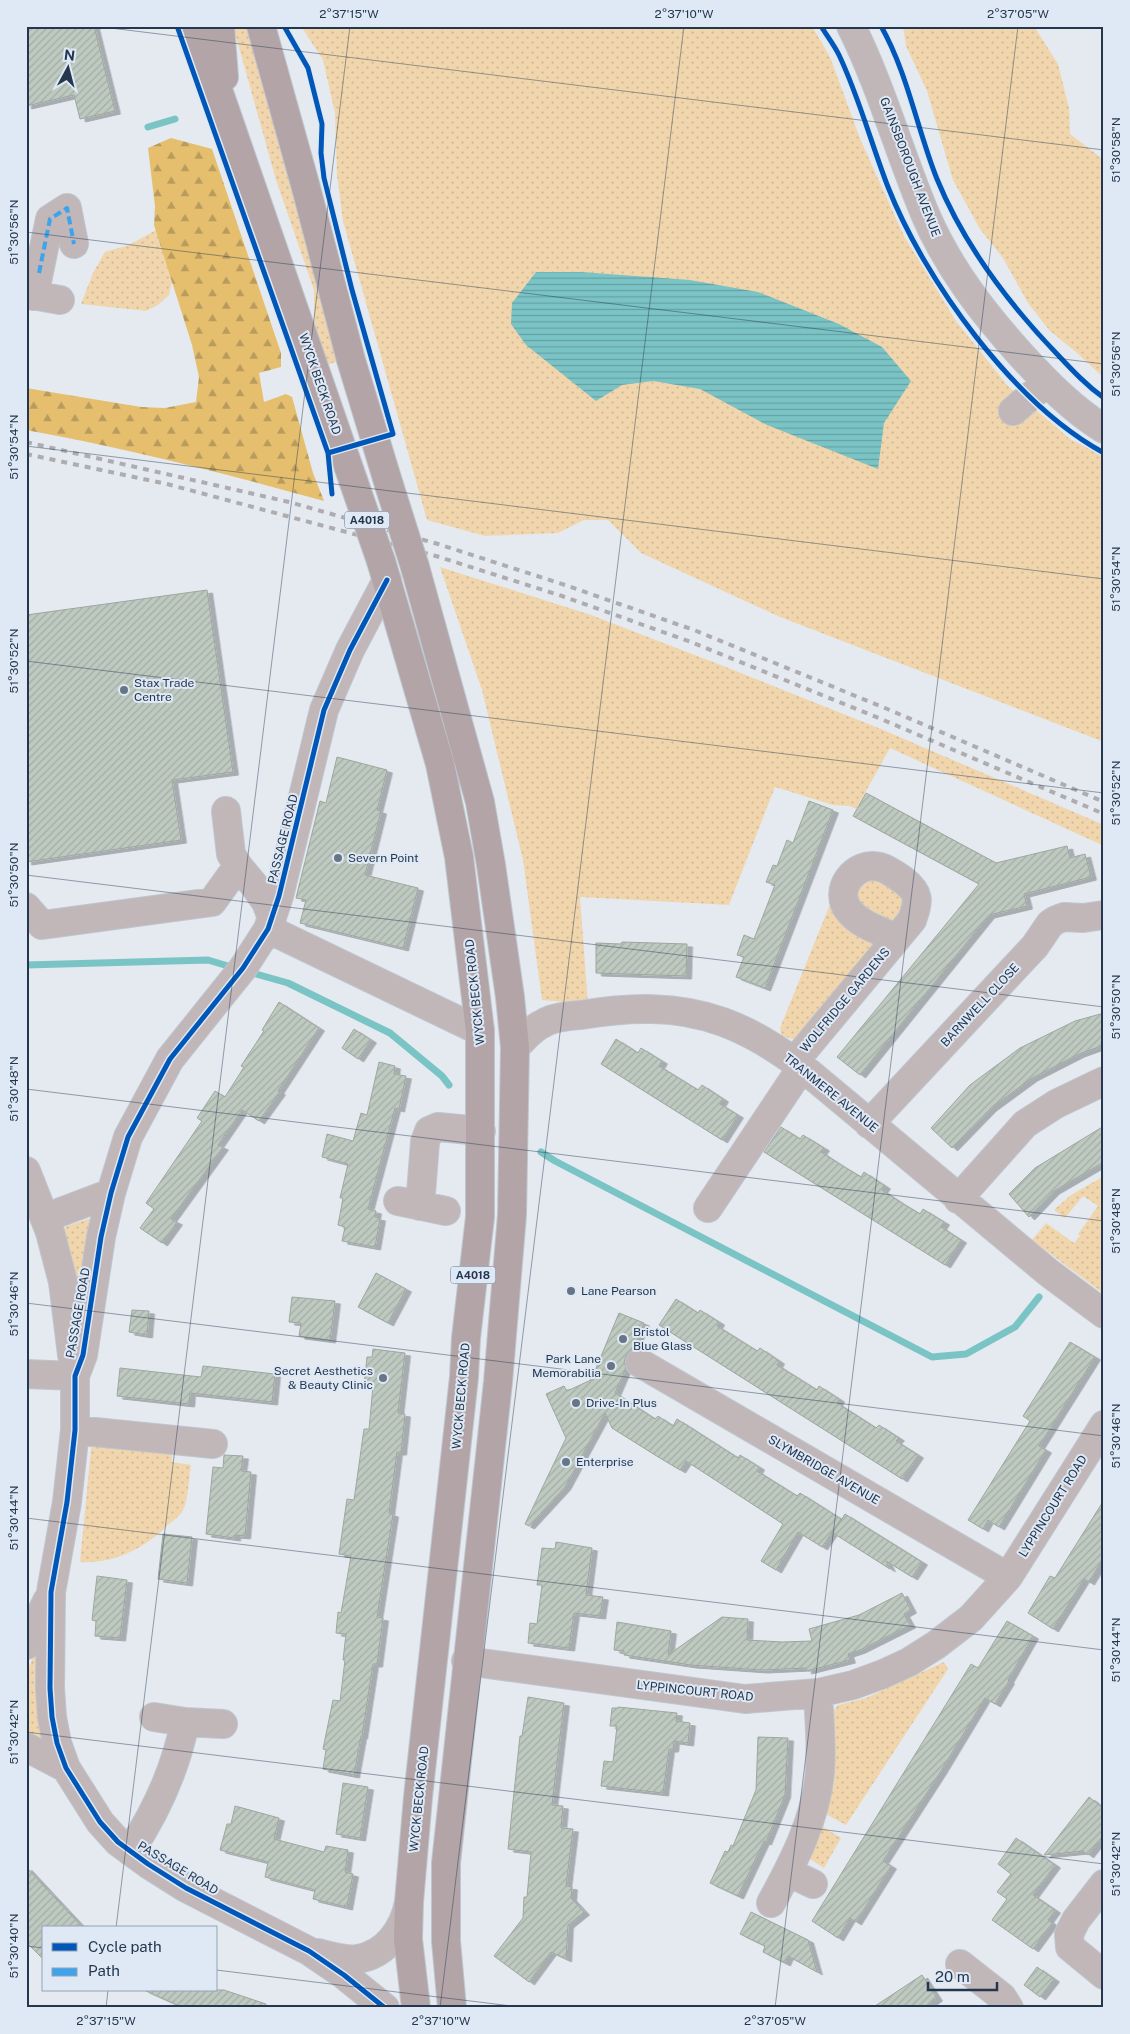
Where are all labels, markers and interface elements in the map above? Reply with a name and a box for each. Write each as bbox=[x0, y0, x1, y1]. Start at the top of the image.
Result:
text: 2°37'15"W bbox=[319, 7, 379, 21]
text: 2°37'10"W bbox=[654, 7, 714, 21]
text: 2°37'05"W bbox=[987, 7, 1049, 21]
north arrow bbox=[42, 42, 92, 92]
text: N bbox=[63, 46, 76, 64]
street label: GAINSBOROUGH AVENUE bbox=[877, 95, 943, 239]
text: 51°30'58"N bbox=[1109, 117, 1123, 183]
text: 51°30'56"N bbox=[7, 199, 21, 265]
street label: WYCK BECK ROAD bbox=[296, 331, 344, 437]
text: 51°30'56"N bbox=[1109, 331, 1123, 397]
text: 51°30'54"N bbox=[7, 414, 21, 480]
road number: A4018 bbox=[344, 512, 390, 528]
text: 51°30'54"N bbox=[1109, 546, 1123, 612]
text: 51°30'52"N bbox=[7, 629, 21, 693]
place label: Stax Trade Centre bbox=[134, 676, 195, 704]
marker: Stax Trade Centre bbox=[118, 684, 130, 696]
text: 51°30'52"N bbox=[1109, 761, 1123, 825]
street label: PASSAGE ROAD bbox=[265, 793, 301, 885]
text: 51°30'50"N bbox=[7, 842, 21, 908]
place label: Severn Point bbox=[348, 851, 419, 865]
marker: Severn Point bbox=[332, 852, 344, 864]
street label: WYCK BECK ROAD bbox=[462, 938, 488, 1046]
street label: WOLFRIDGE GARDENS bbox=[797, 945, 893, 1055]
street label: BARNWELL CLOSE bbox=[938, 961, 1022, 1049]
text: 51°30'50"N bbox=[1109, 974, 1123, 1040]
street label: TRANMERE AVENUE bbox=[781, 1051, 881, 1135]
text: 51°30'48"N bbox=[7, 1056, 21, 1122]
text: 51°30'48"N bbox=[1109, 1188, 1123, 1254]
road number: A4018 bbox=[450, 1266, 496, 1284]
street label: PASSAGE ROAD bbox=[63, 1267, 93, 1359]
text: 51°30'46"N bbox=[7, 1271, 21, 1337]
place label: Lane Pearson bbox=[581, 1284, 656, 1298]
marker: Lane Pearson bbox=[565, 1285, 577, 1297]
place label: Bristol Blue Glass bbox=[633, 1325, 692, 1353]
marker: Bristol Blue Glass bbox=[617, 1333, 629, 1345]
street label: WYCK BECK ROAD bbox=[449, 1342, 473, 1450]
place label: Park Lane Memorabilia bbox=[532, 1352, 601, 1380]
marker: Park Lane Memorabilia bbox=[605, 1360, 617, 1372]
place label: Secret Aesthetics & Beauty Clinic bbox=[274, 1364, 373, 1392]
marker: Secret Aesthetics & Beauty Clinic bbox=[377, 1372, 389, 1384]
place label: Drive-In Plus bbox=[586, 1396, 657, 1410]
marker: Drive-In Plus bbox=[570, 1397, 582, 1409]
text: 51°30'46"N bbox=[1109, 1403, 1123, 1469]
street label: SLYMBRIDGE AVENUE bbox=[766, 1432, 882, 1508]
street label: LYPPINCOURT ROAD bbox=[1016, 1453, 1090, 1559]
place label: Enterprise bbox=[576, 1455, 634, 1469]
marker: Enterprise bbox=[560, 1456, 572, 1468]
text: 51°30'44"N bbox=[7, 1485, 21, 1551]
text: 51°30'44"N bbox=[1109, 1617, 1123, 1683]
street label: LYPPINCOURT ROAD bbox=[636, 1678, 754, 1704]
text: 51°30'42"N bbox=[7, 1700, 21, 1764]
street label: WYCK BECK ROAD bbox=[406, 1745, 432, 1853]
text: 51°30'42"N bbox=[1109, 1832, 1123, 1896]
street label: PASSAGE ROAD bbox=[135, 1838, 221, 1898]
text: 51°30'40"N bbox=[7, 1914, 21, 1978]
legend bbox=[42, 1926, 218, 1992]
text: Cycle path bbox=[88, 1938, 162, 1955]
scale bar bbox=[928, 1959, 996, 1991]
text: Path bbox=[88, 1962, 120, 1979]
text: 20 m bbox=[935, 1968, 970, 1985]
text: 2°37'15"W bbox=[76, 2014, 136, 2028]
text: 2°37'10"W bbox=[411, 2014, 471, 2028]
text: 2°37'05"W bbox=[744, 2014, 806, 2028]

